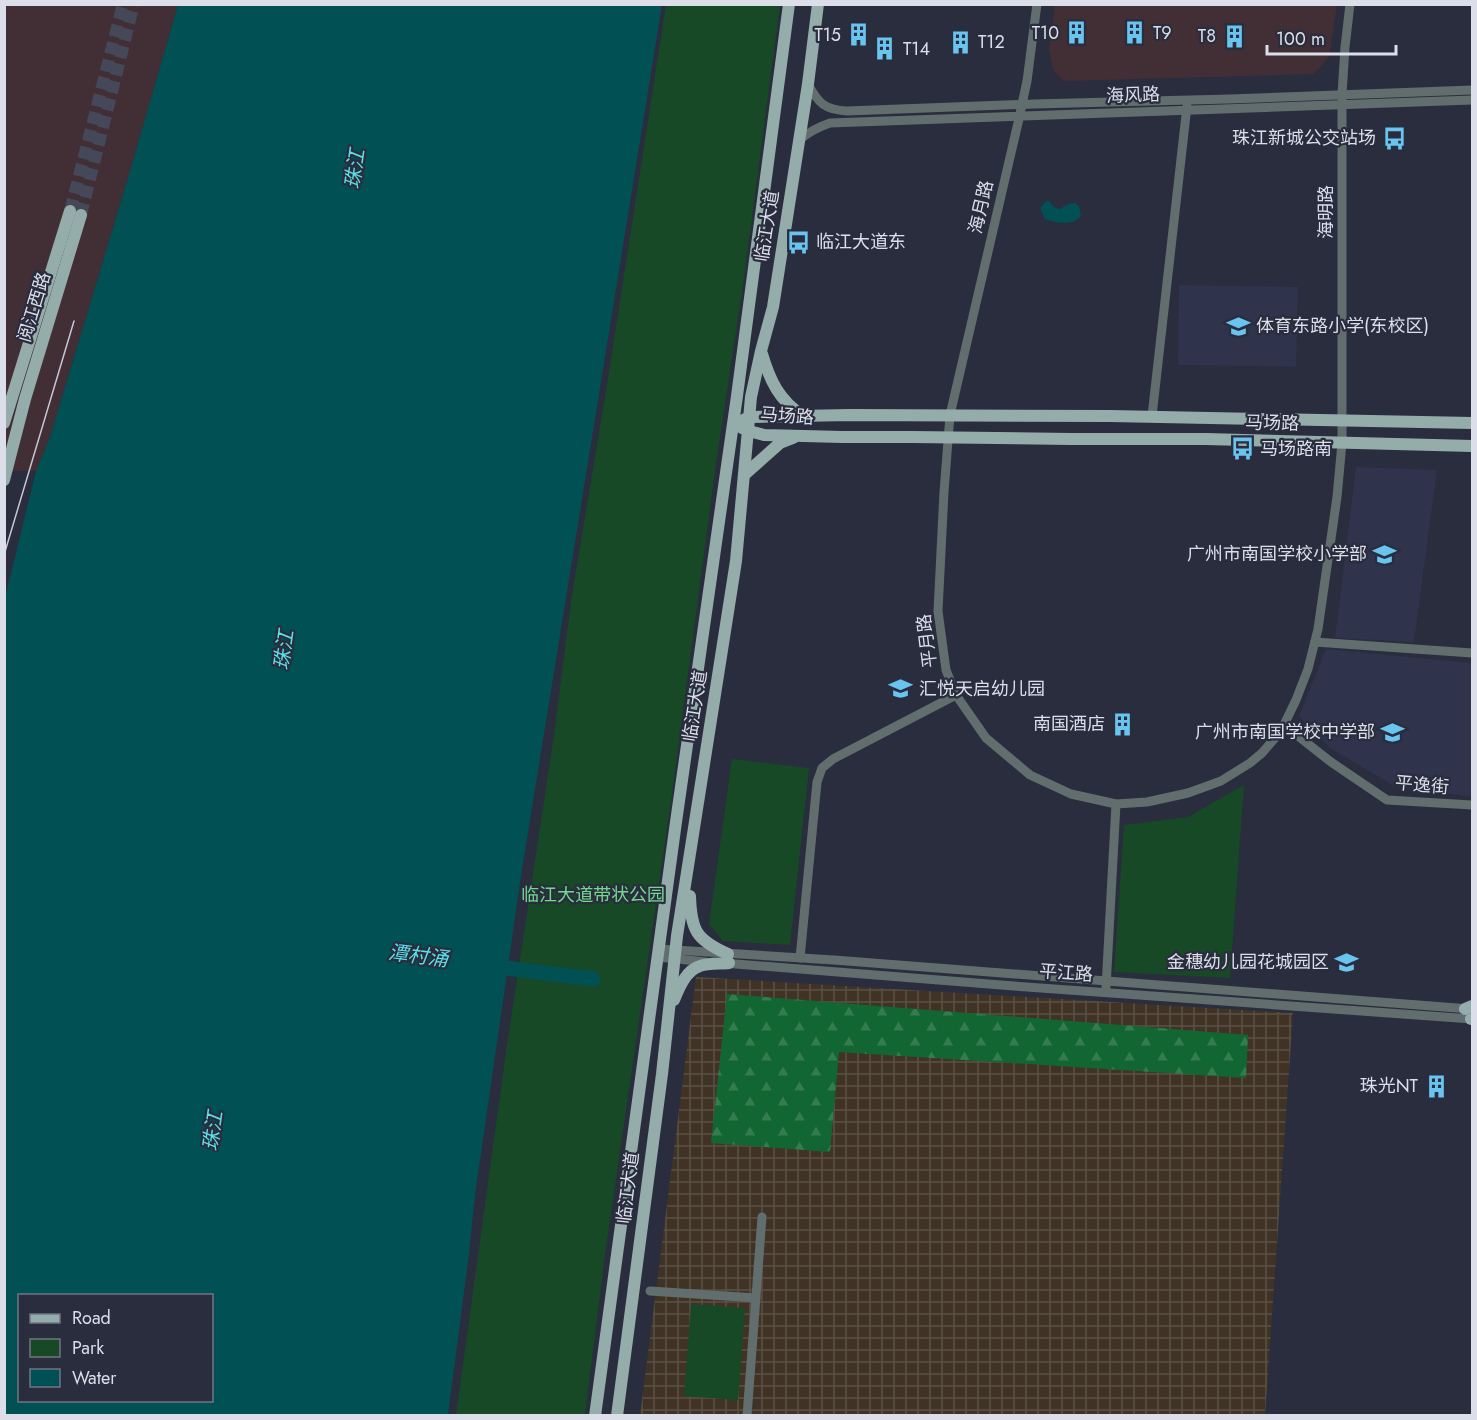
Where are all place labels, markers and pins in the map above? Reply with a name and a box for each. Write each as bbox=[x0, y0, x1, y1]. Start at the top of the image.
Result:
place label: T10 bbox=[1032, 20, 1059, 46]
building icon: T10 bbox=[1064, 20, 1090, 46]
building icon: T9 bbox=[1122, 20, 1148, 46]
place label: T9 bbox=[1153, 20, 1172, 46]
place label: T15 bbox=[814, 22, 841, 48]
building icon: T15 bbox=[846, 22, 872, 48]
place label: T8 bbox=[1198, 23, 1216, 49]
building icon: T8 bbox=[1221, 23, 1247, 49]
building icon: T12 bbox=[947, 29, 973, 55]
place label: T12 bbox=[978, 29, 1005, 55]
building icon: T14 bbox=[872, 36, 898, 62]
place label: T14 bbox=[903, 36, 930, 62]
place label: 珠江新城公交站场 bbox=[1232, 125, 1376, 151]
bus stop icon: 珠江新城公交站场 bbox=[1381, 125, 1407, 151]
bus stop icon: 临江大道东 bbox=[785, 229, 811, 255]
place label: 临江大道东 bbox=[816, 229, 906, 255]
school or university icon: 体育东路小学(东校区) bbox=[1225, 313, 1251, 339]
place label: 体育东路小学(东校区) bbox=[1256, 313, 1429, 339]
bus stop icon: 马场路南 bbox=[1229, 436, 1255, 462]
place label: 马场路南 bbox=[1260, 436, 1332, 462]
place label: 广州市南国学校小学部 bbox=[1187, 541, 1367, 567]
school or university icon: 广州市南国学校小学部 bbox=[1372, 541, 1398, 567]
school or university icon: 汇悦天启幼儿园 bbox=[888, 676, 914, 702]
place label: 汇悦天启幼儿园 bbox=[919, 676, 1045, 702]
place label: 南国酒店 bbox=[1033, 711, 1105, 737]
building icon: 南国酒店 bbox=[1110, 711, 1136, 737]
place label: 广州市南国学校中学部 bbox=[1195, 719, 1375, 745]
school or university icon: 广州市南国学校中学部 bbox=[1380, 719, 1406, 745]
place label: 金穗幼儿园花城园区 bbox=[1167, 949, 1329, 975]
school or university icon: 金穗幼儿园花城园区 bbox=[1334, 949, 1360, 975]
place label: 珠光NT bbox=[1360, 1073, 1419, 1099]
building icon: 珠光NT bbox=[1423, 1073, 1449, 1099]

